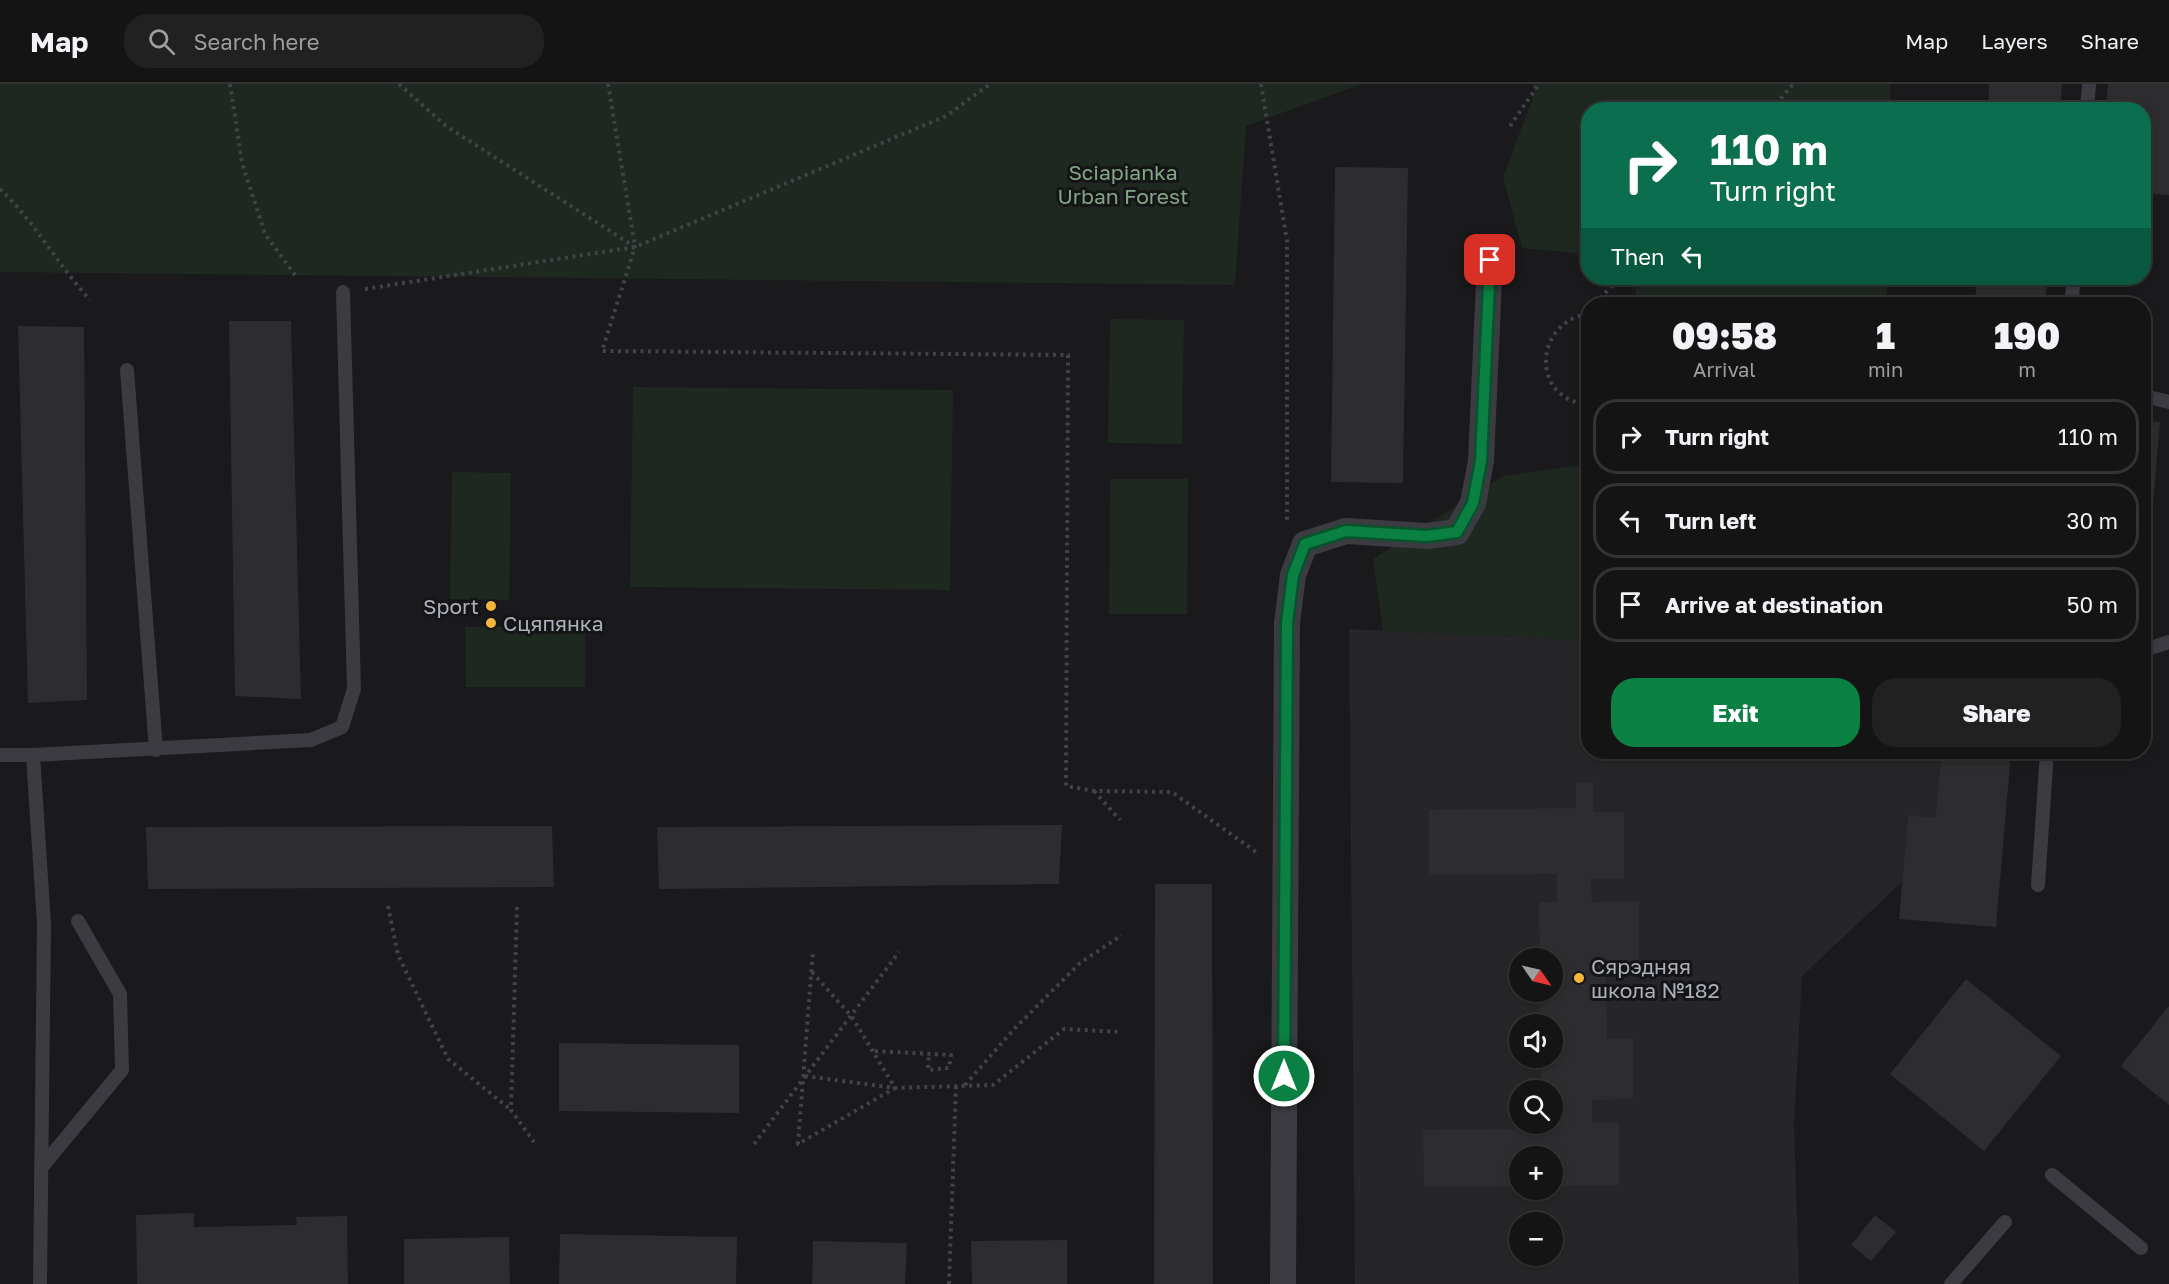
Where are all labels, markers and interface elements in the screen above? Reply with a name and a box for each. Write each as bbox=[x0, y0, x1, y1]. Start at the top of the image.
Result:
search box bbox=[124, 14, 544, 68]
text: Map bbox=[30, 25, 88, 58]
icon: search bbox=[145, 25, 178, 58]
text: Search here bbox=[193, 28, 319, 55]
text: Map bbox=[1905, 28, 1948, 54]
text: Layers bbox=[1981, 28, 2048, 54]
text: Share bbox=[2081, 28, 2139, 54]
text: 110 m bbox=[1710, 124, 1828, 174]
icon: right bbox=[1611, 126, 1689, 204]
park label: Sciapianka Urban Forest bbox=[1057, 159, 1189, 209]
text: Turn right bbox=[1710, 175, 1836, 207]
pin bbox=[1464, 234, 1515, 285]
icon: left bbox=[1676, 240, 1709, 273]
icon: arrive bbox=[1473, 243, 1506, 276]
text: Then bbox=[1611, 243, 1664, 270]
text: 09:58 bbox=[1672, 314, 1777, 357]
text: 1 bbox=[1876, 314, 1895, 357]
text: 190 bbox=[1994, 314, 2060, 357]
text: Arrival bbox=[1693, 357, 1756, 381]
text: min bbox=[1868, 357, 1903, 381]
text: m bbox=[2018, 357, 2036, 381]
icon: right bbox=[1614, 420, 1647, 453]
text: Turn right bbox=[1665, 423, 1769, 450]
text: 110 m bbox=[2058, 423, 2118, 450]
icon: left bbox=[1614, 504, 1647, 537]
text: Turn left bbox=[1665, 507, 1756, 534]
text: 30 m bbox=[2067, 507, 2118, 534]
icon: arrive bbox=[1614, 588, 1647, 621]
text: Arrive at destination bbox=[1665, 591, 1883, 618]
text: 50 m bbox=[2067, 591, 2118, 618]
place label: Sport bbox=[423, 593, 479, 619]
marker: Sport bbox=[484, 599, 498, 613]
place label: Сцяпянка bbox=[503, 610, 604, 636]
marker: Сцяпянка bbox=[484, 616, 498, 630]
button: Exit bbox=[1611, 678, 1860, 747]
button: Share bbox=[1872, 678, 2121, 747]
north arrow bbox=[1509, 948, 1563, 1002]
map controls bbox=[1509, 948, 1563, 1266]
place label: Сярэдняя школа №182 bbox=[1591, 953, 1720, 1003]
marker: Сярэдняя школа №182 bbox=[1572, 971, 1586, 985]
button: sound bbox=[1509, 1014, 1563, 1068]
position arrow bbox=[1252, 1044, 1316, 1108]
button: search bbox=[1509, 1080, 1563, 1134]
button: + bbox=[1509, 1146, 1563, 1200]
button: − bbox=[1509, 1212, 1563, 1266]

